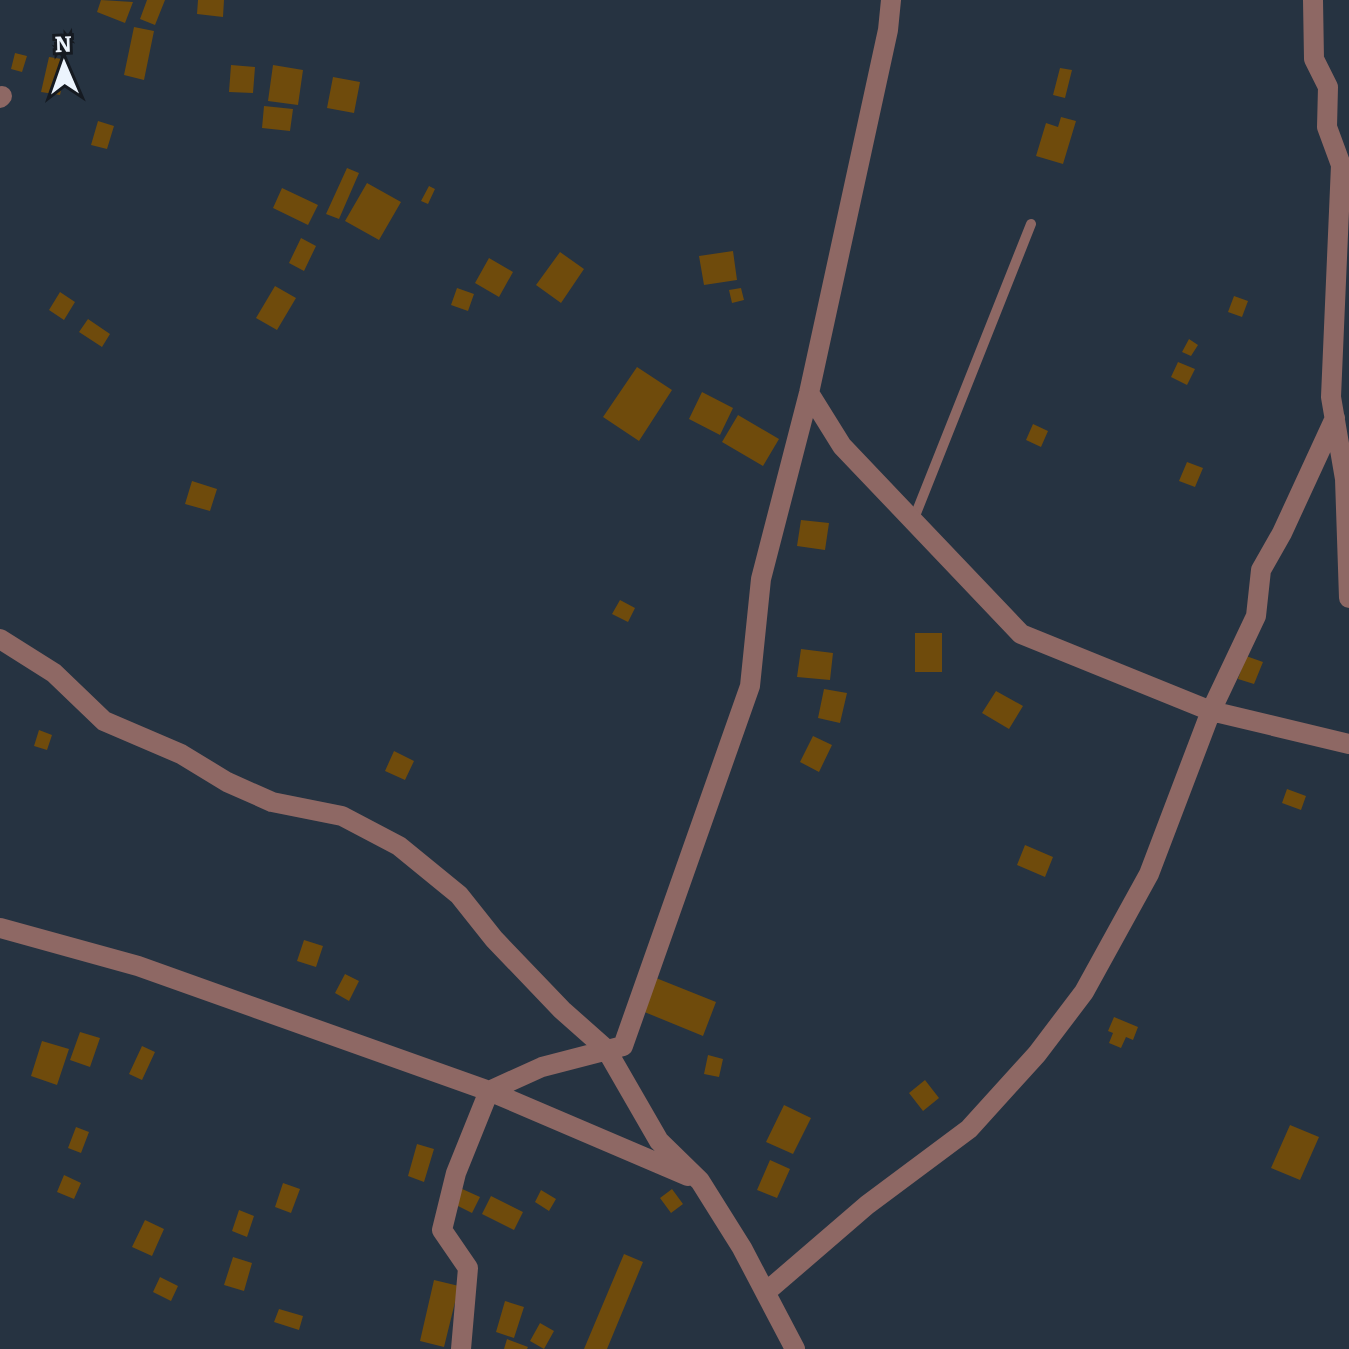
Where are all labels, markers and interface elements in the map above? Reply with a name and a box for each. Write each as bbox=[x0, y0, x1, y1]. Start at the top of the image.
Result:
north arrow bbox=[24, 24, 104, 104]
text: N bbox=[54, 31, 72, 58]

